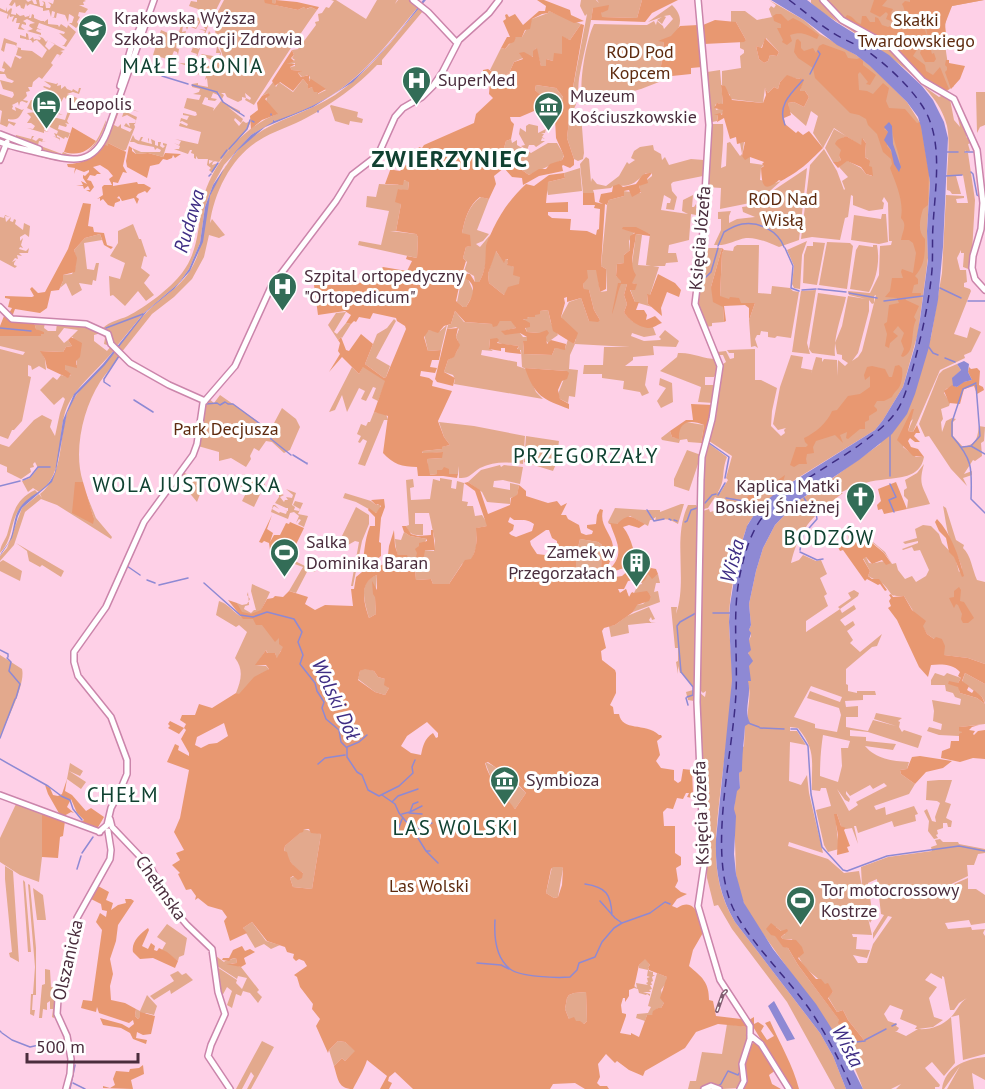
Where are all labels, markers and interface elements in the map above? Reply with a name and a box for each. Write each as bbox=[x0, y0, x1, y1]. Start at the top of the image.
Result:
place label: Krakowska Wyższa Szkoła Promocji Zdrowia bbox=[114, 6, 302, 50]
park label: Skałki Twardowskiego bbox=[857, 8, 975, 52]
school or university icon: Krakowska Wyższa Szkoła Promocji Zdrowia bbox=[77, 12, 109, 54]
park label: ROD Pod Kopcem bbox=[606, 40, 674, 84]
district label: MAŁE BŁONIA bbox=[122, 52, 264, 79]
hospital icon: SuperMed bbox=[401, 64, 433, 106]
place label: SuperMed bbox=[438, 68, 515, 91]
place label: Muzeum Kościuszkowskie bbox=[570, 84, 697, 128]
hotel icon: Leopolis bbox=[31, 88, 63, 130]
museum icon: Muzeum Kościuszkowskie bbox=[533, 90, 565, 132]
place label: Leopolis bbox=[68, 92, 132, 115]
district label: ZWIERZYNIEC bbox=[372, 143, 528, 174]
street label: Księcia Józefa bbox=[683, 185, 716, 291]
water label: Rudawa bbox=[168, 186, 210, 256]
park label: ROD Nad Wisłą bbox=[748, 187, 818, 231]
place label: Szpital ortopedyczny "Ortopedicum" bbox=[304, 264, 465, 308]
hospital icon: Szpital ortopedyczny "Ortopedicum" bbox=[267, 270, 299, 312]
park label: Park Decjusza bbox=[173, 417, 279, 440]
district label: PRZEGORZAŁY bbox=[513, 442, 659, 469]
district label: WOLA JUSTOWSKA bbox=[93, 471, 281, 498]
place label: Kaplica Matki Boskiej Śnieżnej bbox=[715, 474, 840, 518]
church icon: Kaplica Matki Boskiej Śnieżnej bbox=[845, 480, 877, 522]
district label: BODZÓW bbox=[783, 524, 875, 551]
place label: Salka Dominika Baran bbox=[306, 530, 428, 574]
sports icon: Salka Dominika Baran bbox=[269, 536, 301, 578]
water label: Wisła bbox=[714, 536, 750, 586]
place label: Zamek w Przegorzałach bbox=[508, 540, 616, 584]
building icon: Zamek w Przegorzałach bbox=[620, 546, 652, 588]
water label: Wolski Dół bbox=[306, 655, 367, 745]
street label: Księcia Józefa bbox=[687, 760, 714, 866]
museum icon: Symbioza bbox=[489, 764, 521, 806]
place label: Symbioza bbox=[526, 768, 599, 791]
district label: CHEŁM bbox=[87, 781, 159, 808]
district label: LAS WOLSKI bbox=[393, 814, 519, 841]
street label: Chełmska bbox=[131, 851, 192, 925]
park label: Las Wolski bbox=[389, 874, 469, 897]
place label: Tor motocrossowy Kostrze bbox=[821, 878, 960, 922]
sports icon: Tor motocrossowy Kostrze bbox=[784, 884, 816, 926]
street label: Olszanicka bbox=[47, 917, 88, 1003]
water label: Wisła bbox=[826, 1020, 870, 1072]
scale bar bbox=[27, 1026, 138, 1064]
text: 500 m bbox=[36, 1035, 85, 1058]

